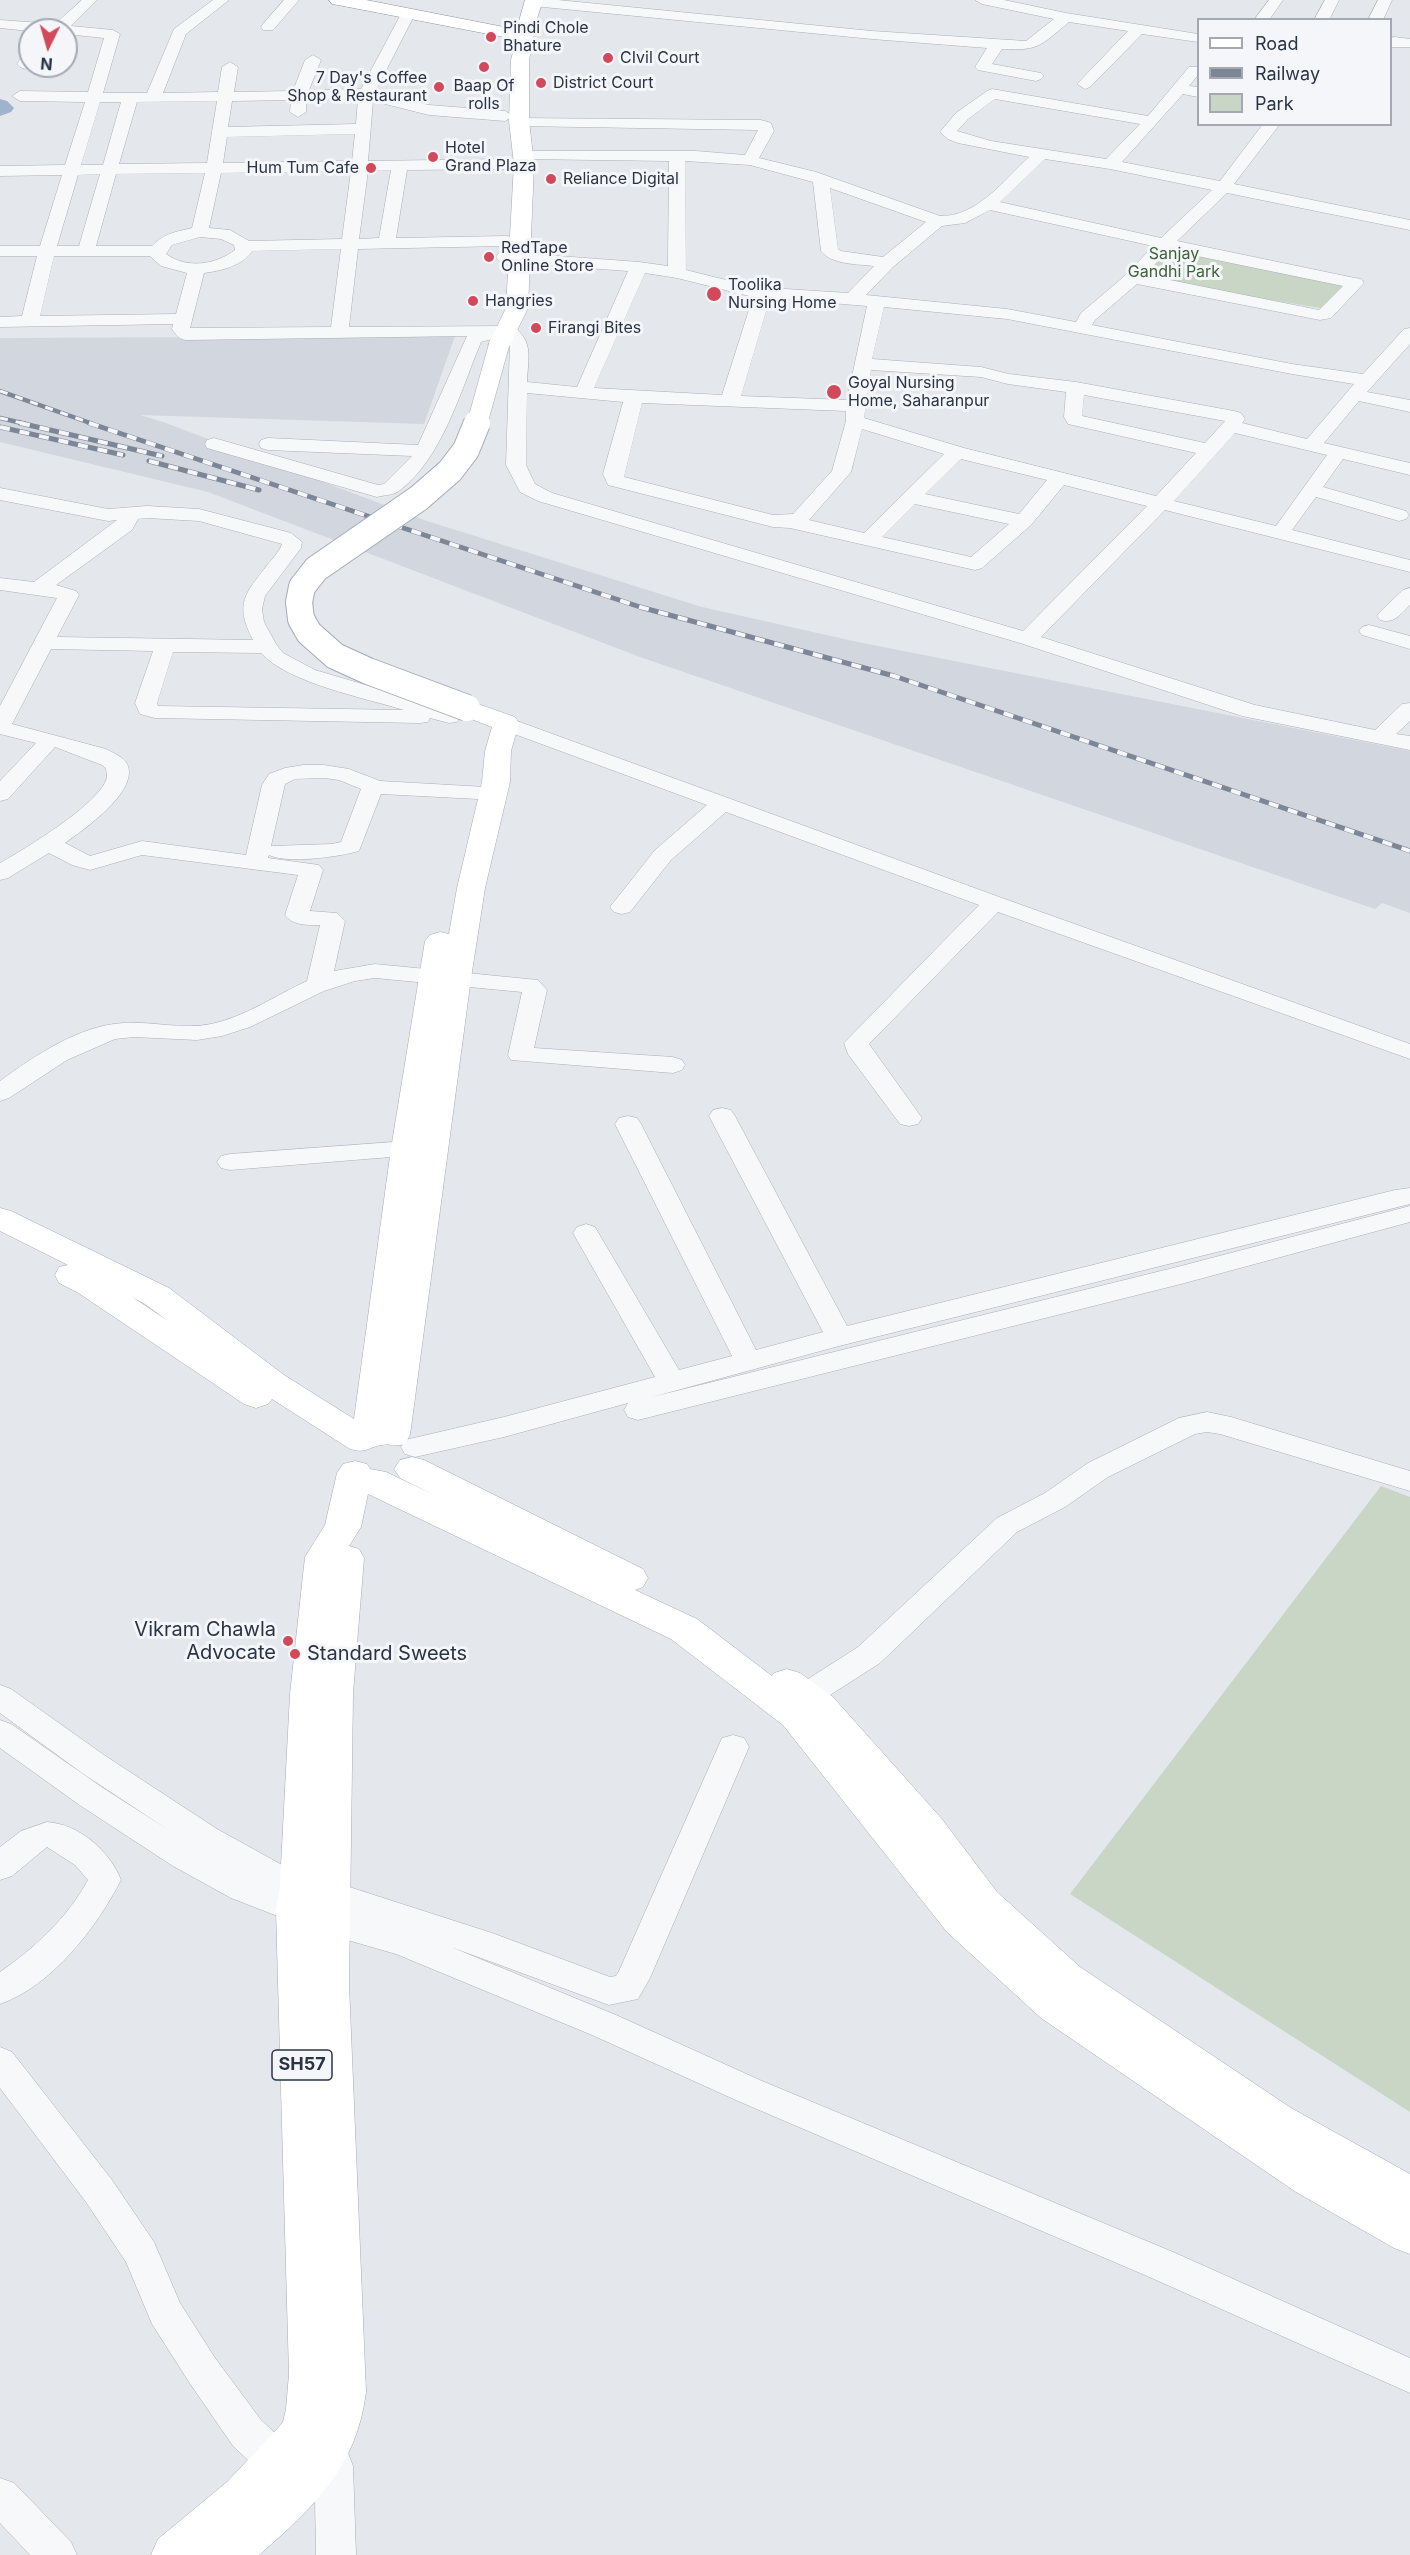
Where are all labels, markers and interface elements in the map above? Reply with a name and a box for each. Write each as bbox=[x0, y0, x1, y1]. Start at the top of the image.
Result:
north arrow bbox=[18, 18, 78, 78]
place label: Pindi Chole Bhature bbox=[503, 18, 589, 56]
legend bbox=[1197, 18, 1392, 126]
marker: Pindi Chole Bhature bbox=[484, 30, 498, 44]
text: Road bbox=[1255, 33, 1298, 54]
place label: CIvil Court bbox=[620, 48, 700, 68]
marker: CIvil Court bbox=[601, 51, 615, 65]
text: N bbox=[40, 53, 54, 74]
marker: Baap Of rolls bbox=[477, 60, 491, 74]
text: Railway bbox=[1255, 63, 1320, 84]
place label: 7 Day's Coffee Shop & Restaurant bbox=[287, 68, 427, 106]
place label: District Court bbox=[553, 73, 653, 93]
place label: Baap Of rolls bbox=[454, 76, 514, 114]
marker: District Court bbox=[534, 76, 548, 90]
marker: 7 Day's Coffee Shop & Restaurant bbox=[432, 80, 446, 94]
text: Park bbox=[1255, 93, 1294, 114]
place label: Hotel Grand Plaza bbox=[445, 138, 537, 176]
marker: Hotel Grand Plaza bbox=[426, 150, 440, 164]
place label: Hum Tum Cafe bbox=[247, 158, 359, 178]
marker: Hum Tum Cafe bbox=[364, 161, 378, 175]
place label: Reliance Digital bbox=[563, 169, 679, 189]
marker: Reliance Digital bbox=[544, 172, 558, 186]
place label: RedTape Online Store bbox=[501, 238, 594, 276]
park label: Sanjay Gandhi Park bbox=[1128, 244, 1220, 282]
marker: RedTape Online Store bbox=[482, 250, 496, 264]
place label: Toolika Nursing Home bbox=[728, 275, 836, 313]
marker: Toolika Nursing Home bbox=[705, 285, 723, 303]
place label: Hangries bbox=[485, 291, 553, 311]
marker: Hangries bbox=[466, 294, 480, 308]
place label: Firangi Bites bbox=[548, 318, 641, 338]
marker: Firangi Bites bbox=[529, 321, 543, 335]
place label: Goyal Nursing Home, Saharanpur bbox=[848, 373, 989, 411]
marker: Goyal Nursing Home, Saharanpur bbox=[825, 383, 843, 401]
place label: Vikram Chawla Advocate bbox=[134, 1618, 276, 1665]
marker: Vikram Chawla Advocate bbox=[281, 1634, 295, 1648]
place label: Standard Sweets bbox=[307, 1642, 467, 1666]
marker: Standard Sweets bbox=[288, 1647, 302, 1661]
road number: SH57 bbox=[272, 2050, 332, 2080]

